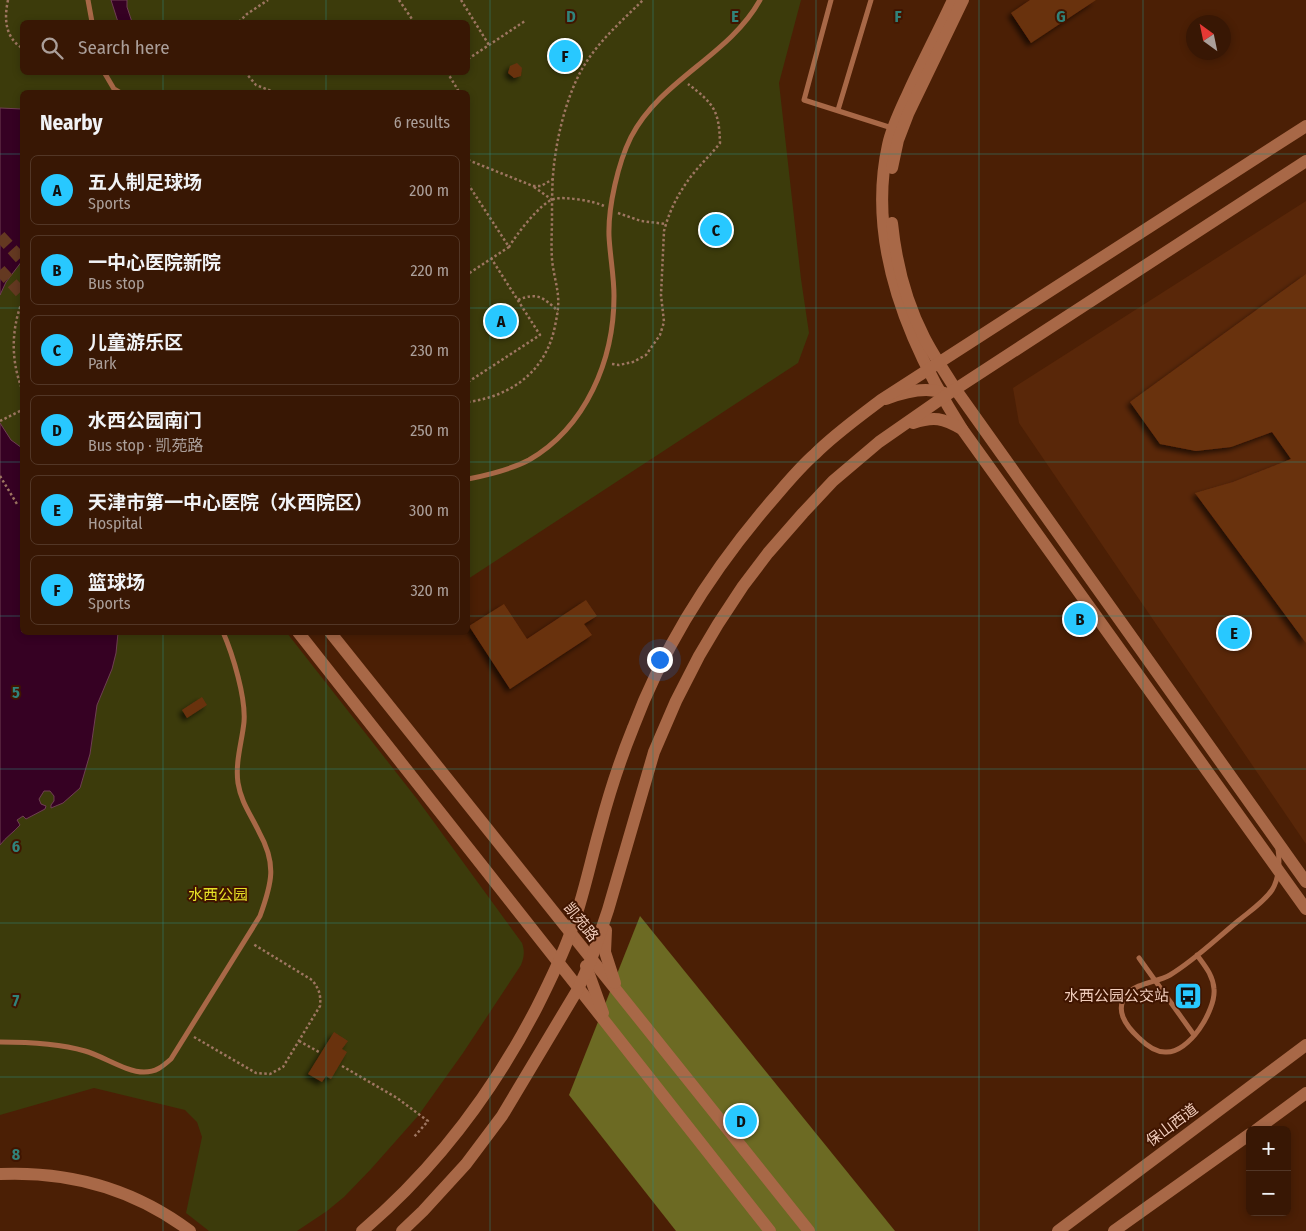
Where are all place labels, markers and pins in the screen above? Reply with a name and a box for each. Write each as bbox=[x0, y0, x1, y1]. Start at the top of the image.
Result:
pin: F bbox=[549, 37, 581, 75]
pin: C bbox=[700, 211, 732, 249]
pin: A bbox=[485, 302, 517, 340]
pin: B bbox=[1064, 600, 1096, 638]
pin: E bbox=[1218, 614, 1250, 652]
bus stop icon: 水西公园公交站 bbox=[1173, 981, 1203, 1011]
place label: 水西公园公交站 bbox=[1064, 987, 1169, 1005]
pin: D bbox=[725, 1102, 757, 1140]

